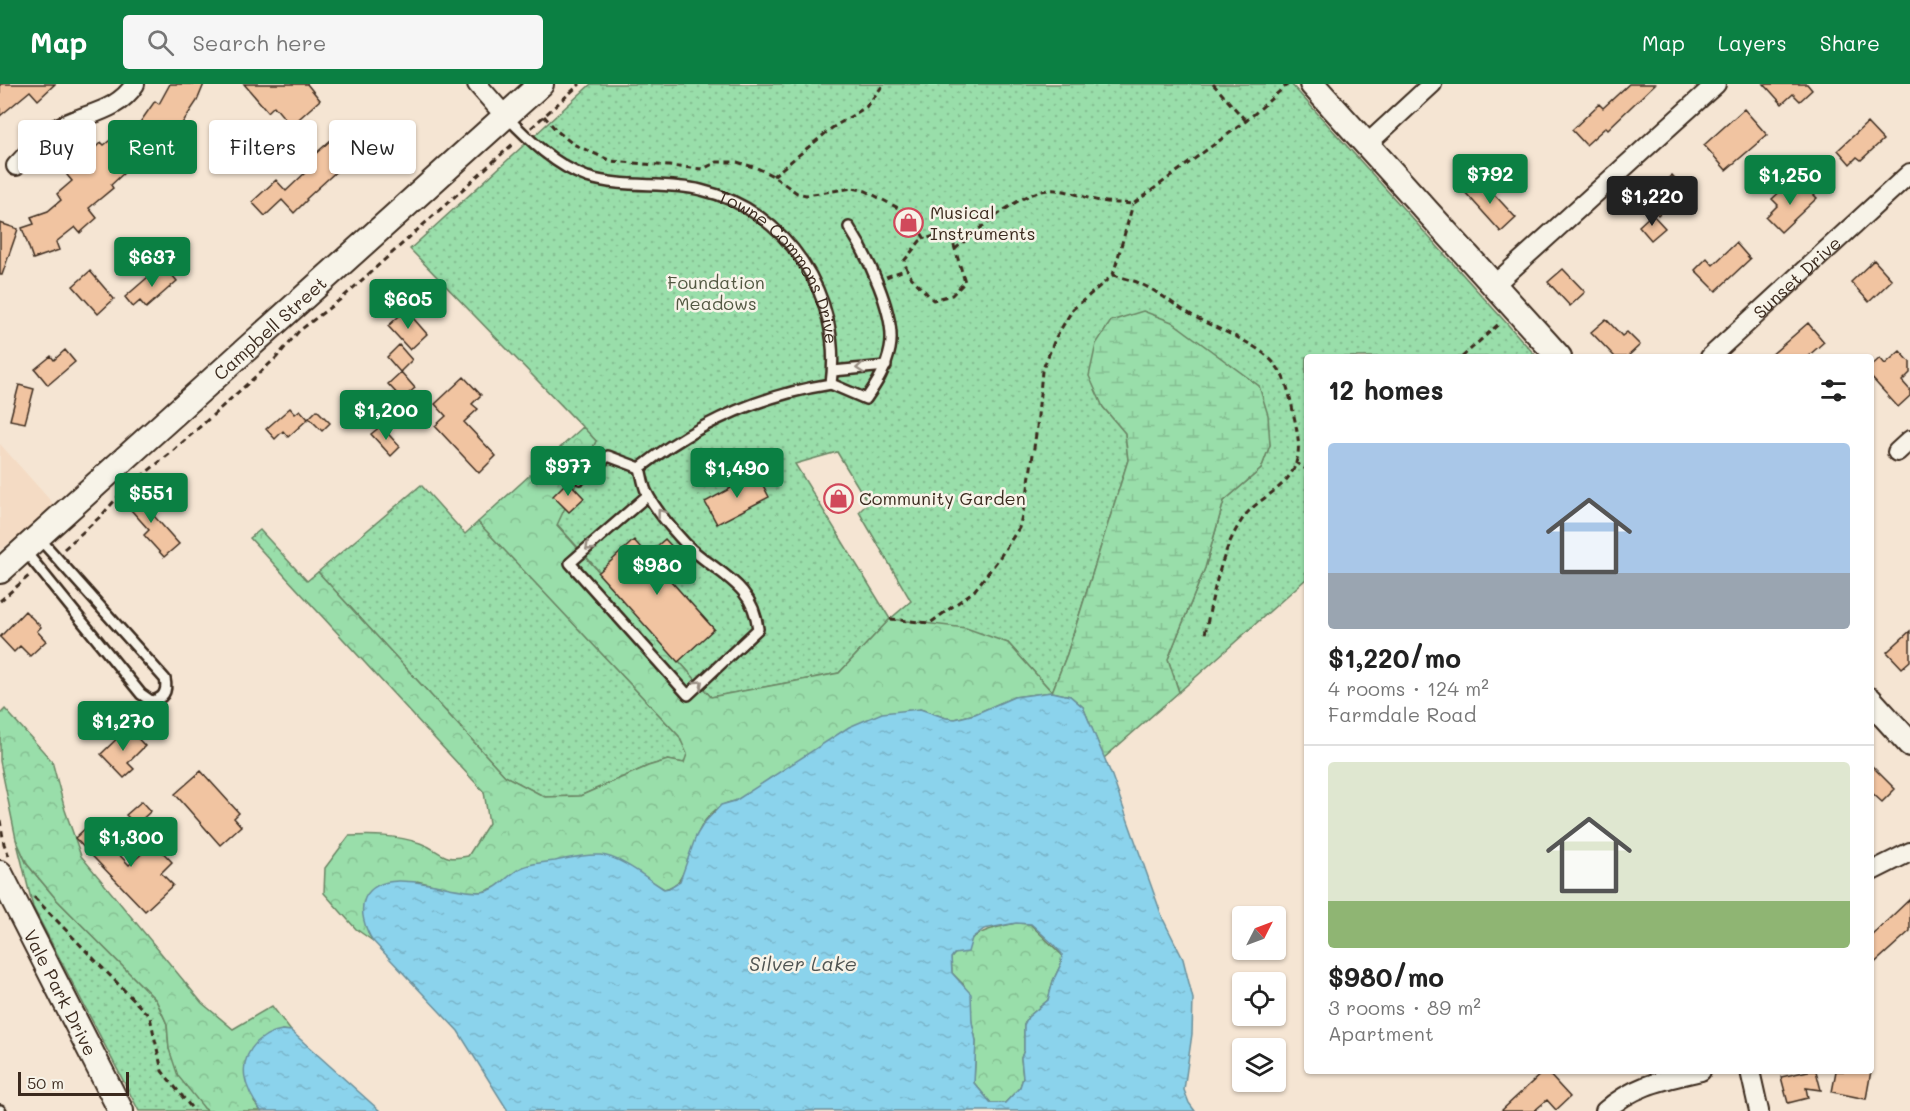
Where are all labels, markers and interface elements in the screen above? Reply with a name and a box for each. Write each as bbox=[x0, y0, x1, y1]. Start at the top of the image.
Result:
search box bbox=[123, 15, 543, 69]
text: Map bbox=[30, 24, 87, 60]
icon: search bbox=[144, 26, 177, 59]
text: Search here bbox=[192, 28, 326, 57]
text: Map bbox=[1642, 29, 1685, 56]
text: Layers bbox=[1718, 29, 1787, 56]
text: Share bbox=[1820, 29, 1880, 56]
chip: Buy bbox=[18, 120, 96, 174]
chip: Rent bbox=[108, 120, 197, 174]
chip: Filters bbox=[209, 120, 317, 174]
chip: New bbox=[329, 120, 416, 174]
pin: $792 bbox=[1454, 154, 1526, 205]
pin: $1,250 bbox=[1741, 155, 1839, 206]
text: $792 bbox=[1467, 160, 1513, 186]
text: $1,250 bbox=[1758, 161, 1822, 187]
pin: $1,220 bbox=[1603, 176, 1701, 227]
text: $1,220 bbox=[1621, 182, 1683, 208]
street label: Towne Commons Drive bbox=[715, 184, 844, 345]
place label: Musical Instruments bbox=[930, 200, 1036, 245]
shop icon: Musical Instruments bbox=[893, 206, 925, 238]
street label: Sunset Drive bbox=[1748, 231, 1846, 324]
pin: $637 bbox=[116, 237, 188, 288]
text: $637 bbox=[128, 243, 176, 269]
park label: Foundation Meadows bbox=[667, 270, 765, 315]
street label: Campbell Street bbox=[208, 271, 331, 385]
pin: $605 bbox=[372, 279, 444, 330]
text: $605 bbox=[384, 285, 433, 311]
one-way arrow bbox=[855, 361, 864, 374]
text: 12 homes bbox=[1328, 373, 1444, 407]
icon: filters bbox=[1817, 374, 1850, 407]
pin: $1,200 bbox=[337, 390, 435, 441]
text: $1,200 bbox=[354, 396, 418, 422]
pin: $977 bbox=[532, 446, 604, 497]
pin: $1,490 bbox=[688, 448, 786, 499]
text: $977 bbox=[545, 452, 591, 478]
text: $1,490 bbox=[705, 454, 769, 480]
pin: $551 bbox=[115, 473, 187, 524]
text: $551 bbox=[129, 479, 173, 505]
shop icon: Community Garden bbox=[822, 482, 854, 514]
icon: home bbox=[1535, 482, 1643, 590]
place label: Community Garden bbox=[859, 486, 1026, 510]
one-way arrow bbox=[657, 509, 668, 520]
one-way arrow bbox=[585, 540, 595, 551]
pin: $980 bbox=[621, 545, 693, 596]
text: $980 bbox=[632, 551, 682, 577]
text: $1,220/mo bbox=[1328, 641, 1461, 675]
text: 4 rooms · 124 m² bbox=[1328, 675, 1489, 701]
one-way arrow bbox=[692, 681, 703, 692]
pin: $1,270 bbox=[74, 701, 172, 752]
text: Farmdale Road bbox=[1328, 701, 1476, 727]
text: $1,270 bbox=[92, 707, 154, 733]
icon: home bbox=[1535, 801, 1643, 909]
pin: $1,300 bbox=[82, 817, 180, 868]
text: $1,300 bbox=[98, 823, 164, 849]
north arrow bbox=[1232, 906, 1286, 960]
map controls bbox=[1232, 906, 1286, 1092]
street label: Vale Park Drive bbox=[19, 925, 103, 1060]
water label: Silver Lake bbox=[749, 950, 857, 976]
text: $980/mo bbox=[1328, 960, 1444, 994]
button: locate bbox=[1232, 972, 1286, 1026]
text: 3 rooms · 89 m² bbox=[1328, 994, 1481, 1020]
text: Apartment bbox=[1328, 1020, 1434, 1046]
button: layers bbox=[1232, 1038, 1286, 1092]
scale bar bbox=[18, 1069, 129, 1096]
text: 50 m bbox=[27, 1072, 64, 1093]

